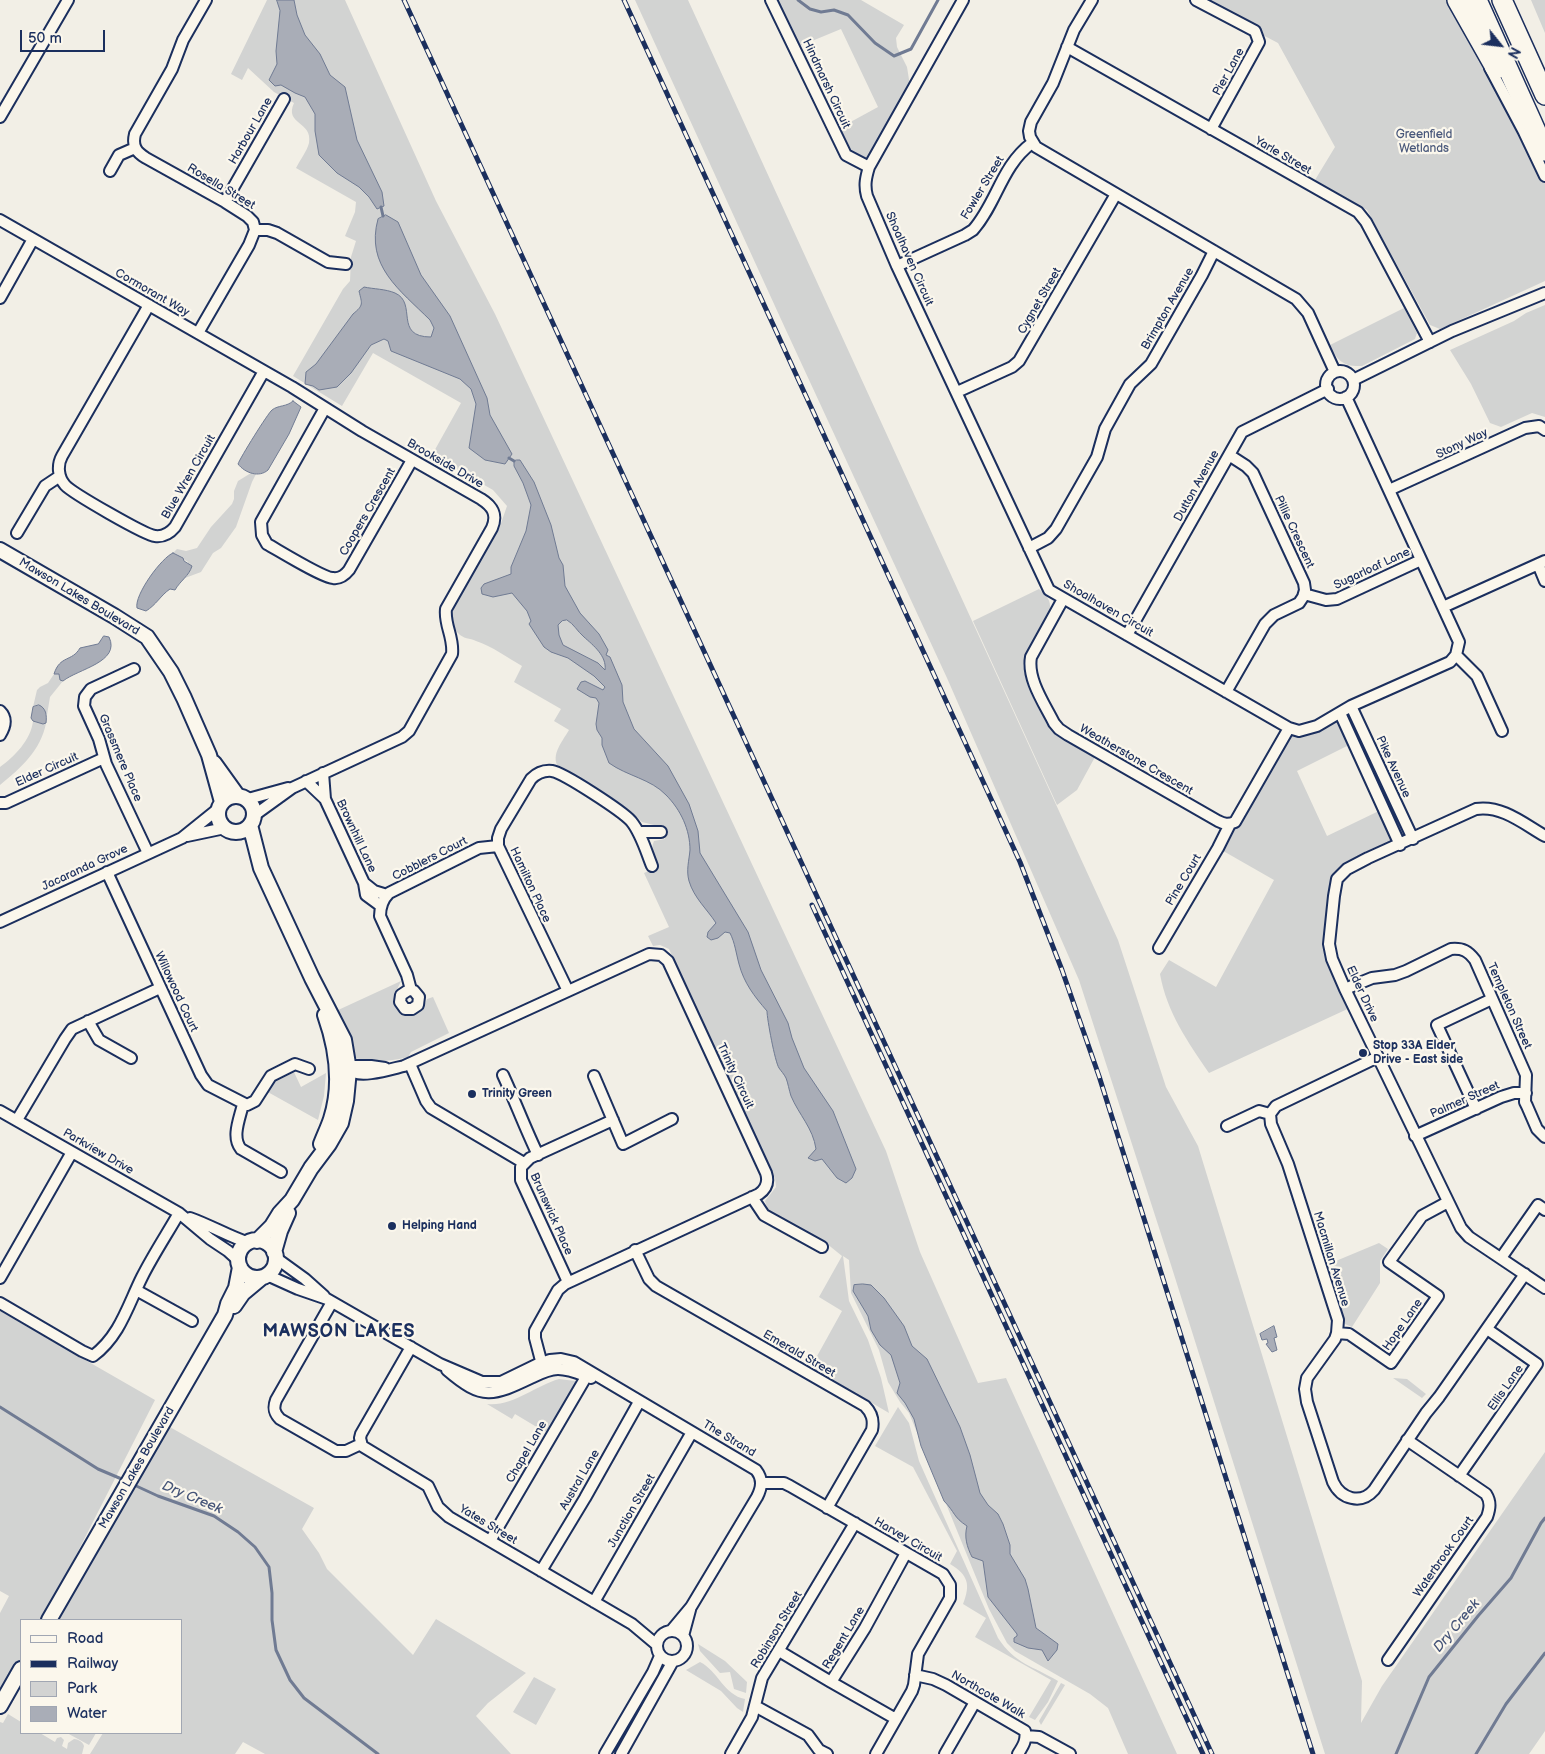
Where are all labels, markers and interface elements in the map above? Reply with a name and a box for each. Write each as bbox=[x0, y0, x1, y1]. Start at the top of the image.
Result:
scale bar bbox=[22, 20, 108, 52]
north arrow bbox=[1475, 20, 1525, 70]
text: 50 m bbox=[28, 29, 62, 48]
street label: Hindmarsh Circuit bbox=[799, 37, 853, 131]
text: N bbox=[1504, 44, 1524, 61]
street label: Pier Lane bbox=[1210, 46, 1248, 98]
street label: Harbour Lane bbox=[226, 95, 276, 167]
park label: Greenfield Wetlands bbox=[1396, 128, 1452, 156]
street label: Yarle Street bbox=[1252, 134, 1314, 178]
street label: Fowler Street bbox=[958, 154, 1008, 222]
street label: Rosella Street bbox=[184, 161, 258, 213]
street label: Shoalhaven Circuit bbox=[882, 210, 936, 308]
street label: Cygnet Street bbox=[1015, 265, 1065, 337]
street label: Brimpton Avenue bbox=[1139, 265, 1197, 353]
street label: Cormorant Way bbox=[112, 266, 192, 320]
street label: Stony Way bbox=[1434, 426, 1490, 462]
street label: Blue Wren Circuit bbox=[159, 432, 219, 522]
street label: Brookside Drive bbox=[404, 436, 486, 492]
street label: Dutton Avenue bbox=[1171, 448, 1223, 524]
street label: Coopers Crescent bbox=[337, 465, 399, 559]
street label: Pillie Crescent bbox=[1271, 493, 1317, 571]
street label: Sugarloaf Lane bbox=[1332, 545, 1412, 593]
street label: Mawson Lakes Boulevard bbox=[16, 555, 142, 639]
street label: Shoalhaven Circuit bbox=[1061, 577, 1155, 641]
street label: Grassmere Place bbox=[95, 712, 145, 804]
street label: Weatherstone Crescent bbox=[1077, 722, 1195, 798]
street label: Pike Avenue bbox=[1372, 734, 1414, 800]
street label: Elder Circuit bbox=[13, 750, 81, 790]
street label: Brownhill Lane bbox=[333, 797, 379, 875]
street label: Cobblers Court bbox=[390, 834, 470, 884]
street label: Jacaranda Grove bbox=[40, 842, 130, 894]
street label: Hamilton Place bbox=[506, 845, 554, 925]
street label: Pine Court bbox=[1163, 852, 1205, 908]
street label: Willowood Court bbox=[151, 950, 201, 1034]
street label: Templeton Street bbox=[1484, 961, 1534, 1051]
street label: Elder Drive bbox=[1343, 964, 1381, 1024]
place label: Stop 33A Elder Drive - East side bbox=[1373, 1039, 1463, 1067]
street label: Trinity Circuit bbox=[714, 1041, 756, 1111]
marker: Stop 33A Elder Drive - East side bbox=[1357, 1047, 1369, 1059]
street label: Palmer Street bbox=[1428, 1078, 1502, 1122]
place label: Trinity Green bbox=[482, 1087, 552, 1101]
marker: Trinity Green bbox=[466, 1088, 478, 1100]
street label: Parkview Drive bbox=[60, 1126, 136, 1178]
street label: Brunswick Place bbox=[526, 1171, 576, 1257]
street label: Macmillan Avenue bbox=[1310, 1210, 1352, 1308]
place label: Helping Hand bbox=[402, 1219, 477, 1233]
marker: Helping Hand bbox=[386, 1220, 398, 1232]
street label: Hope Lane bbox=[1380, 1296, 1426, 1354]
district label: MAWSON LAKES bbox=[261, 1321, 417, 1343]
street label: Emerald Street bbox=[760, 1327, 838, 1381]
street label: Ellis Lane bbox=[1485, 1362, 1527, 1414]
street label: Mawson Lakes Boulevard bbox=[96, 1405, 178, 1531]
street label: Chapel Lane bbox=[503, 1418, 551, 1486]
street label: The Strand bbox=[700, 1418, 758, 1460]
street label: Austral Lane bbox=[557, 1447, 603, 1513]
street label: Junction Street bbox=[605, 1472, 659, 1550]
water label: Dry Creek bbox=[159, 1478, 225, 1518]
street label: Yates Street bbox=[456, 1502, 520, 1548]
street label: Waterbrook Court bbox=[1411, 1514, 1477, 1600]
street label: Harvey Circuit bbox=[871, 1515, 945, 1565]
street label: Robinson Street bbox=[748, 1589, 806, 1671]
water label: Dry Creek bbox=[1430, 1596, 1484, 1656]
street label: Regent Lane bbox=[820, 1604, 868, 1672]
legend bbox=[20, 1619, 182, 1734]
text: Road bbox=[67, 1629, 103, 1648]
text: Railway bbox=[67, 1654, 118, 1673]
street label: Northcote Walk bbox=[948, 1668, 1028, 1722]
text: Park bbox=[67, 1679, 97, 1698]
text: Water bbox=[67, 1704, 107, 1723]

